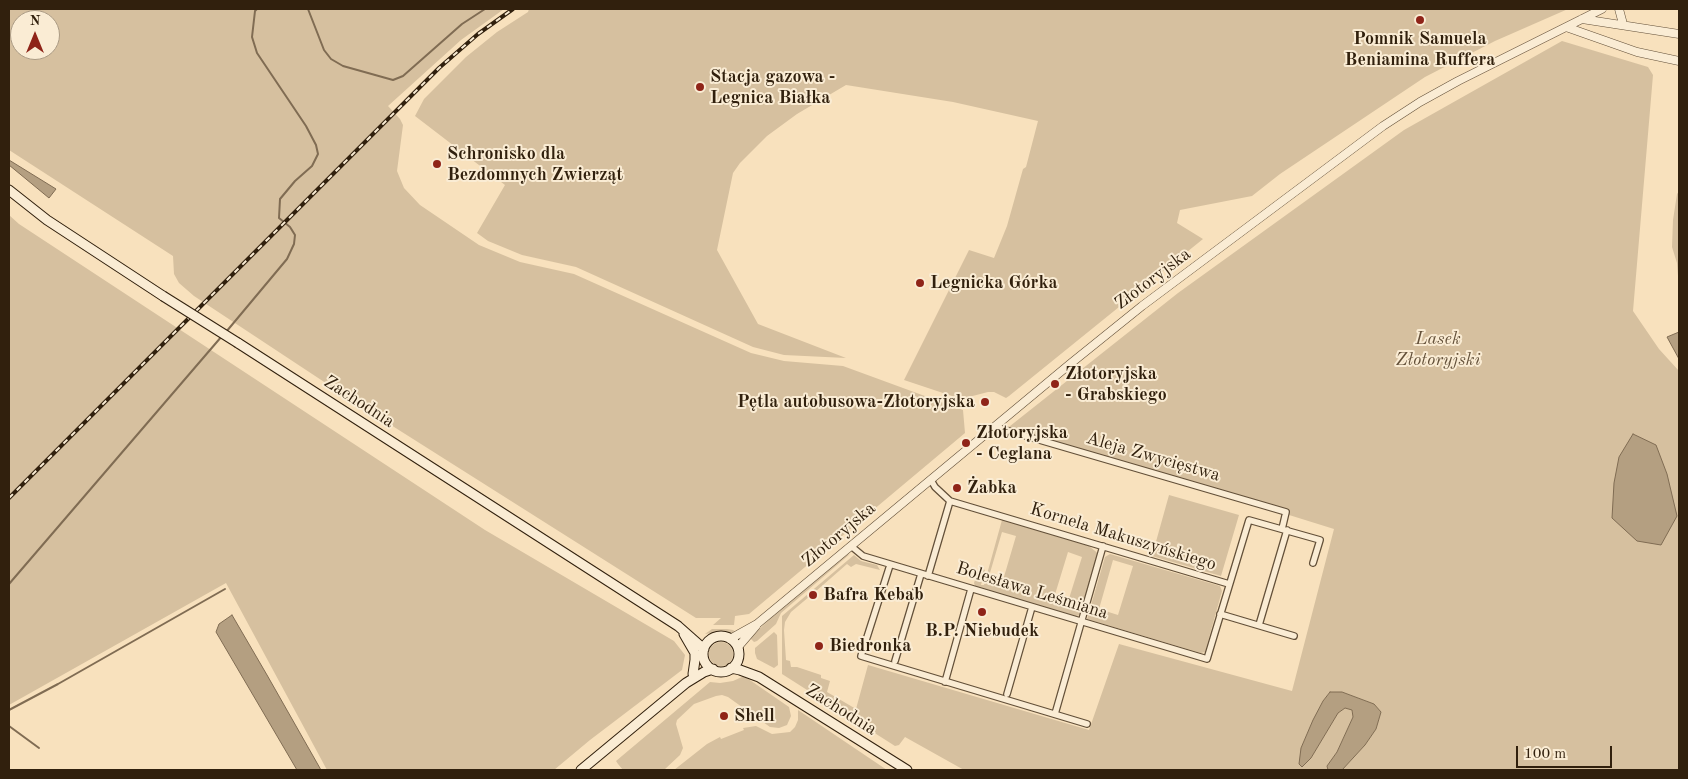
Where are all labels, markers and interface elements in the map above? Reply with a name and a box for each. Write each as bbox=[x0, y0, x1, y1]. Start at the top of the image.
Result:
north arrow bbox=[10, 10, 60, 60]
text: N bbox=[30, 14, 40, 28]
marker: Pomnik Samuela Beniamina Ruffera bbox=[1414, 14, 1426, 26]
place label: Pomnik Samuela Beniamina Ruffera bbox=[1345, 28, 1495, 70]
place label: Stacja gazowa - Legnica Białka bbox=[710, 66, 835, 108]
marker: Stacja gazowa - Legnica Białka bbox=[694, 81, 706, 93]
place label: Schronisko dla Bezdomnych Zwierząt bbox=[447, 143, 623, 186]
marker: Schronisko dla Bezdomnych Zwierząt bbox=[431, 158, 443, 170]
street label: Złotoryjska bbox=[1111, 243, 1195, 315]
place label: Legnicka Górka bbox=[930, 272, 1058, 294]
marker: Legnicka Górka bbox=[914, 277, 926, 289]
park label: Lasek Złotoryjski bbox=[1395, 328, 1481, 370]
place label: Złotoryjska - Grabskiego bbox=[1065, 363, 1167, 406]
street label: Zachodnia bbox=[320, 371, 398, 433]
marker: Złotoryjska - Grabskiego bbox=[1049, 378, 1061, 390]
place label: Pętla autobusowa-Złotoryjska bbox=[737, 391, 975, 413]
marker: Pętla autobusowa-Złotoryjska bbox=[979, 396, 991, 408]
place label: Złotoryjska - Ceglana bbox=[976, 422, 1068, 464]
street label: Aleja Zwycięstwa bbox=[1084, 428, 1222, 486]
marker: Złotoryjska - Ceglana bbox=[960, 437, 972, 449]
place label: Żabka bbox=[967, 477, 1017, 499]
marker: Żabka bbox=[951, 482, 963, 494]
street label: Złotoryjska bbox=[798, 498, 880, 572]
street label: Kornela Makuszyńskiego bbox=[1027, 498, 1219, 576]
street label: Bolesława Leśmiana bbox=[953, 558, 1111, 624]
place label: Bafra Kebab bbox=[823, 584, 924, 606]
marker: Bafra Kebab bbox=[807, 589, 819, 601]
marker: B.P. Niebudek bbox=[976, 606, 988, 618]
place label: B.P. Niebudek bbox=[925, 620, 1039, 642]
place label: Biedronka bbox=[829, 635, 911, 657]
marker: Biedronka bbox=[813, 640, 825, 652]
street label: Zachodnia bbox=[801, 680, 881, 740]
place label: Shell bbox=[734, 705, 775, 727]
marker: Shell bbox=[718, 710, 730, 722]
scale bar bbox=[1518, 736, 1614, 768]
text: 100 m bbox=[1524, 747, 1566, 762]

